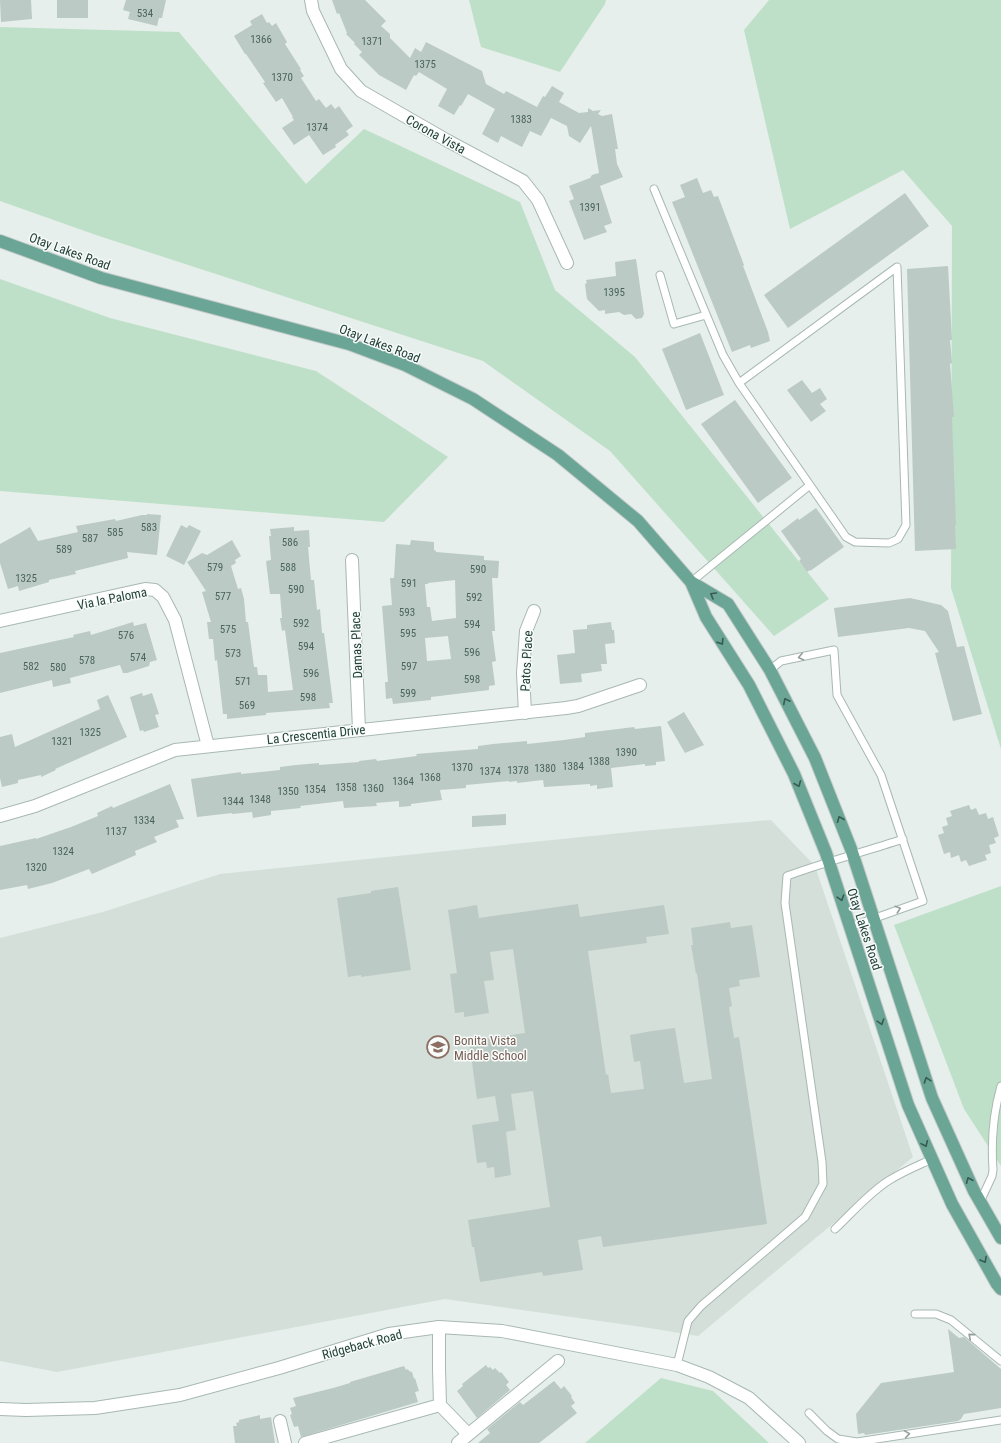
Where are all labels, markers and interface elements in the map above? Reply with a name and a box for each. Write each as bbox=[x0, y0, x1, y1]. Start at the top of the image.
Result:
house number: 534 bbox=[137, 7, 154, 20]
house number: 1366 bbox=[250, 33, 272, 46]
house number: 1371 bbox=[361, 35, 383, 48]
house number: 1375 bbox=[414, 58, 436, 71]
house number: 1370 bbox=[271, 71, 293, 84]
street label: Corona Vista bbox=[403, 112, 468, 157]
house number: 1383 bbox=[510, 113, 532, 126]
house number: 1374 bbox=[306, 121, 328, 134]
house number: 1391 bbox=[579, 201, 601, 214]
street label: Otay Lakes Road bbox=[27, 230, 113, 273]
house number: 1395 bbox=[603, 286, 625, 299]
street label: Otay Lakes Road bbox=[337, 321, 422, 366]
house number: 583 bbox=[141, 521, 157, 534]
house number: 585 bbox=[107, 526, 123, 539]
house number: 587 bbox=[82, 532, 98, 545]
house number: 586 bbox=[282, 536, 298, 549]
house number: 589 bbox=[56, 543, 72, 556]
house number: 579 bbox=[207, 561, 223, 574]
house number: 588 bbox=[280, 561, 296, 574]
house number: 590 bbox=[470, 563, 486, 576]
house number: 1325 bbox=[15, 572, 37, 585]
house number: 591 bbox=[401, 577, 417, 590]
house number: 590 bbox=[288, 583, 304, 596]
street label: Via la Paloma bbox=[76, 584, 148, 613]
house number: 577 bbox=[215, 590, 231, 603]
house number: 592 bbox=[466, 591, 482, 604]
one-way arrow bbox=[710, 593, 718, 600]
house number: 593 bbox=[399, 606, 415, 619]
street label: Damas Place bbox=[348, 611, 365, 679]
house number: 592 bbox=[293, 617, 309, 630]
house number: 594 bbox=[464, 618, 481, 631]
house number: 575 bbox=[220, 623, 236, 636]
house number: 595 bbox=[400, 627, 416, 640]
house number: 576 bbox=[118, 629, 134, 642]
street label: Patos Place bbox=[517, 630, 536, 692]
one-way arrow bbox=[717, 638, 724, 645]
house number: 594 bbox=[298, 640, 315, 653]
house number: 596 bbox=[464, 646, 480, 659]
house number: 573 bbox=[225, 647, 241, 660]
house number: 574 bbox=[130, 651, 147, 664]
one-way arrow bbox=[798, 653, 804, 661]
house number: 578 bbox=[79, 654, 95, 667]
house number: 582 bbox=[23, 660, 39, 673]
house number: 597 bbox=[401, 660, 417, 673]
house number: 580 bbox=[50, 661, 66, 674]
house number: 596 bbox=[303, 667, 319, 680]
house number: 598 bbox=[464, 673, 480, 686]
house number: 571 bbox=[235, 675, 251, 688]
house number: 599 bbox=[400, 687, 416, 700]
house number: 598 bbox=[300, 691, 316, 704]
one-way arrow bbox=[783, 698, 791, 705]
house number: 569 bbox=[239, 699, 255, 712]
street label: La Crescentia Drive bbox=[266, 722, 366, 747]
house number: 1325 bbox=[79, 726, 101, 739]
house number: 1321 bbox=[51, 735, 73, 748]
house number: 1390 bbox=[615, 746, 637, 759]
house number: 1388 bbox=[588, 755, 610, 768]
house number: 1384 bbox=[562, 760, 584, 773]
house number: 1370 bbox=[451, 761, 473, 774]
house number: 1380 bbox=[534, 762, 556, 775]
house number: 1378 bbox=[507, 764, 529, 777]
house number: 1374 bbox=[479, 765, 501, 778]
house number: 1368 bbox=[419, 771, 441, 784]
house number: 1364 bbox=[392, 775, 414, 788]
house number: 1358 bbox=[335, 781, 357, 794]
one-way arrow bbox=[793, 781, 801, 788]
house number: 1360 bbox=[362, 782, 384, 795]
house number: 1354 bbox=[304, 783, 326, 796]
house number: 1350 bbox=[277, 785, 299, 798]
house number: 1348 bbox=[249, 793, 271, 806]
house number: 1344 bbox=[222, 795, 244, 808]
house number: 1334 bbox=[133, 814, 155, 827]
one-way arrow bbox=[836, 816, 844, 823]
house number: 1137 bbox=[105, 825, 127, 838]
house number: 1324 bbox=[52, 845, 74, 858]
house number: 1320 bbox=[25, 861, 47, 874]
street label: Otay Lakes Road bbox=[844, 886, 885, 972]
one-way arrow bbox=[836, 895, 844, 902]
one-way arrow bbox=[895, 905, 902, 914]
one-way arrow bbox=[876, 1018, 885, 1025]
place label: Bonita Vista Middle School bbox=[454, 1033, 527, 1063]
school or university icon: Bonita Vista Middle School bbox=[425, 1034, 451, 1060]
one-way arrow bbox=[923, 1077, 931, 1084]
one-way arrow bbox=[920, 1140, 928, 1147]
one-way arrow bbox=[966, 1176, 974, 1184]
one-way arrow bbox=[979, 1256, 986, 1263]
street label: Ridgeback Road bbox=[320, 1327, 404, 1362]
one-way arrow bbox=[968, 1334, 976, 1341]
one-way arrow bbox=[904, 1430, 910, 1439]

